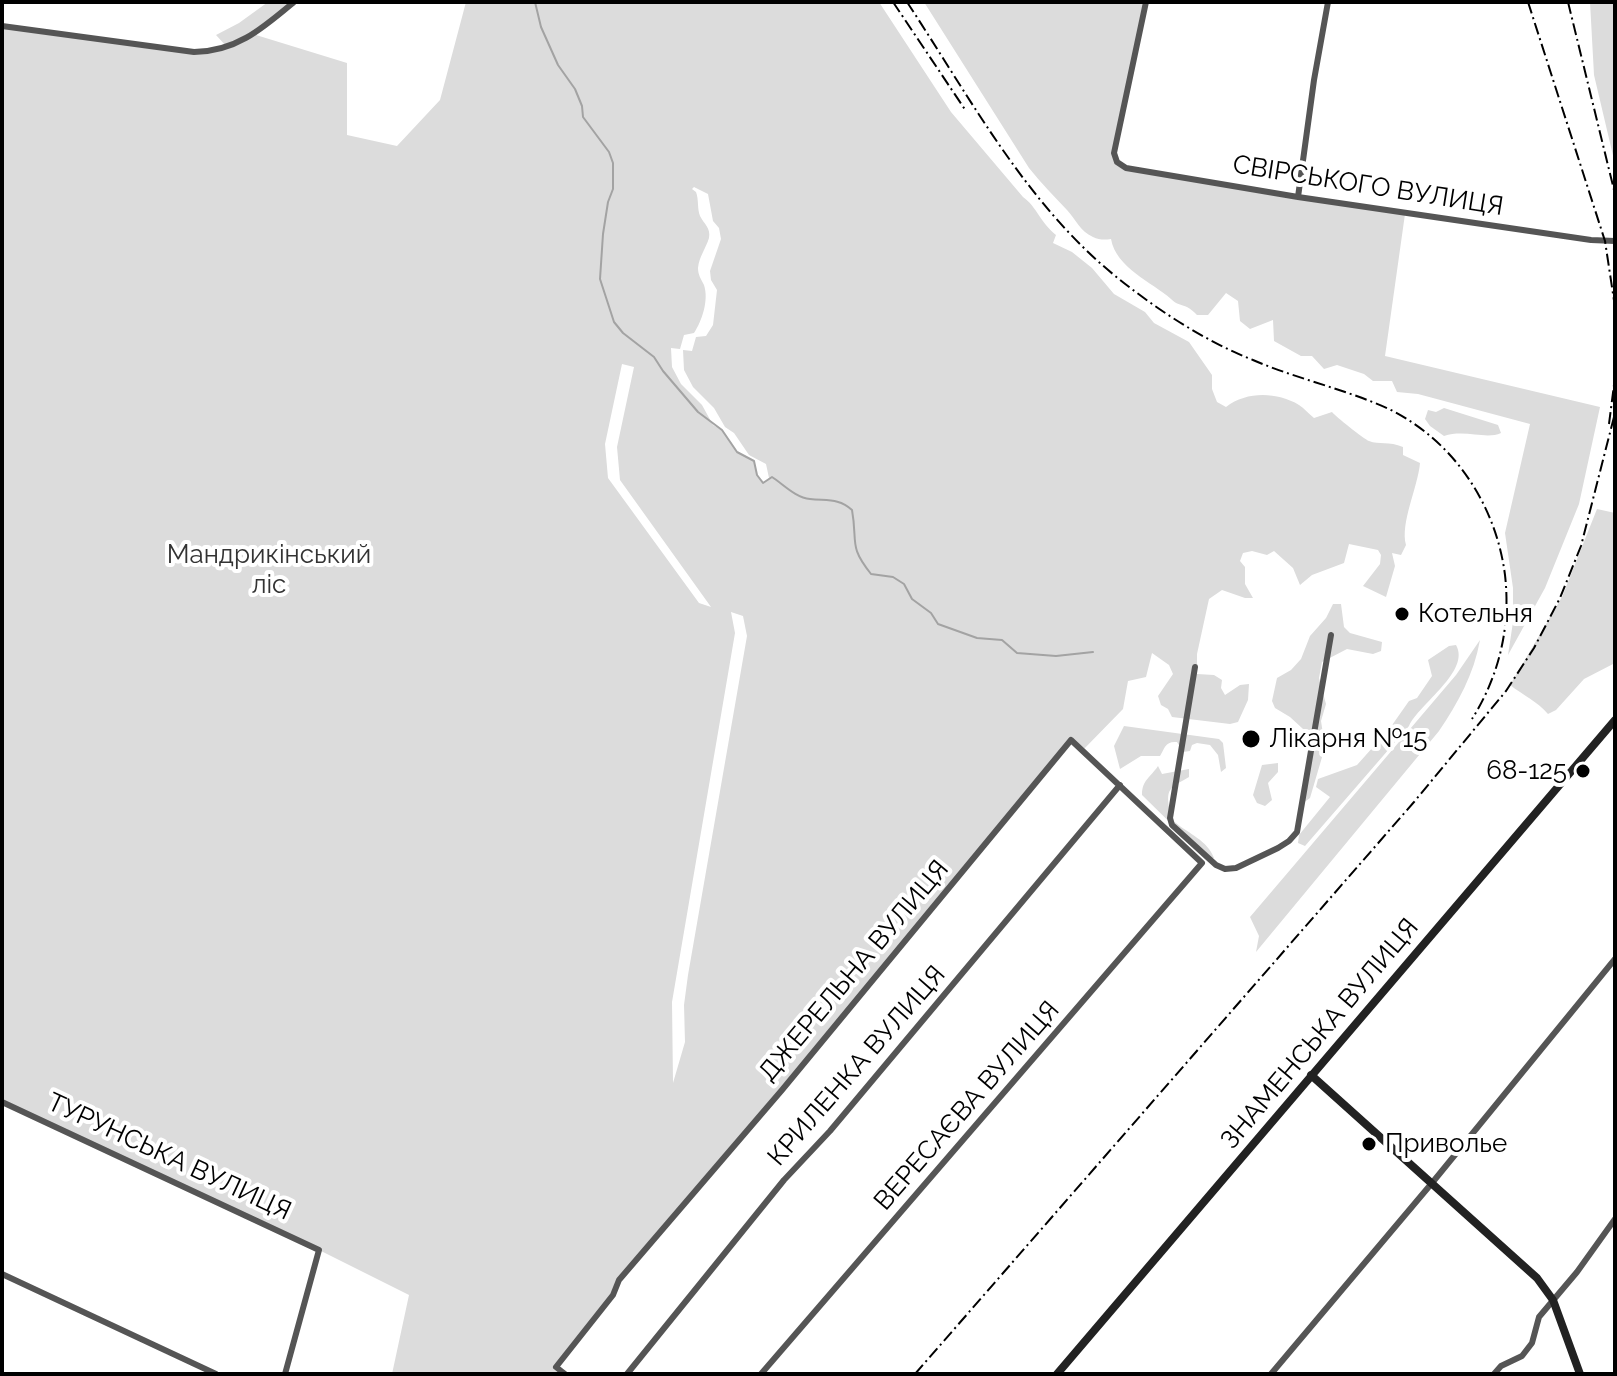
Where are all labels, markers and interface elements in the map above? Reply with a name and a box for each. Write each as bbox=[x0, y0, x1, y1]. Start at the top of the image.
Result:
street label: СВІРСЬКОГО ВУЛИЦЯ bbox=[1230, 149, 1506, 223]
park label: Мандрикінський ліс bbox=[167, 539, 371, 600]
place label: Котельня bbox=[1418, 598, 1533, 630]
marker: Котельня bbox=[1393, 605, 1411, 623]
place label: Лікарня №15 bbox=[1269, 723, 1427, 755]
marker: Лікарня №15 bbox=[1240, 728, 1262, 750]
place label: 68-125 bbox=[1486, 755, 1567, 787]
marker: 68-125 bbox=[1574, 762, 1592, 780]
street label: ДЖЕРЕЛЬНА ВУЛИЦЯ bbox=[752, 854, 956, 1088]
street label: ЗНАМЕНСЬКА ВУЛИЦЯ bbox=[1215, 913, 1425, 1155]
street label: КРИЛЕНКА ВУЛИЦЯ bbox=[762, 960, 952, 1172]
street label: ВЕРЕСАЄВА ВУЛИЦЯ bbox=[868, 995, 1066, 1217]
street label: ТУРУНСЬКА ВУЛИЦЯ bbox=[42, 1087, 296, 1227]
place label: Приволье bbox=[1385, 1128, 1507, 1160]
marker: Приволье bbox=[1360, 1135, 1378, 1153]

